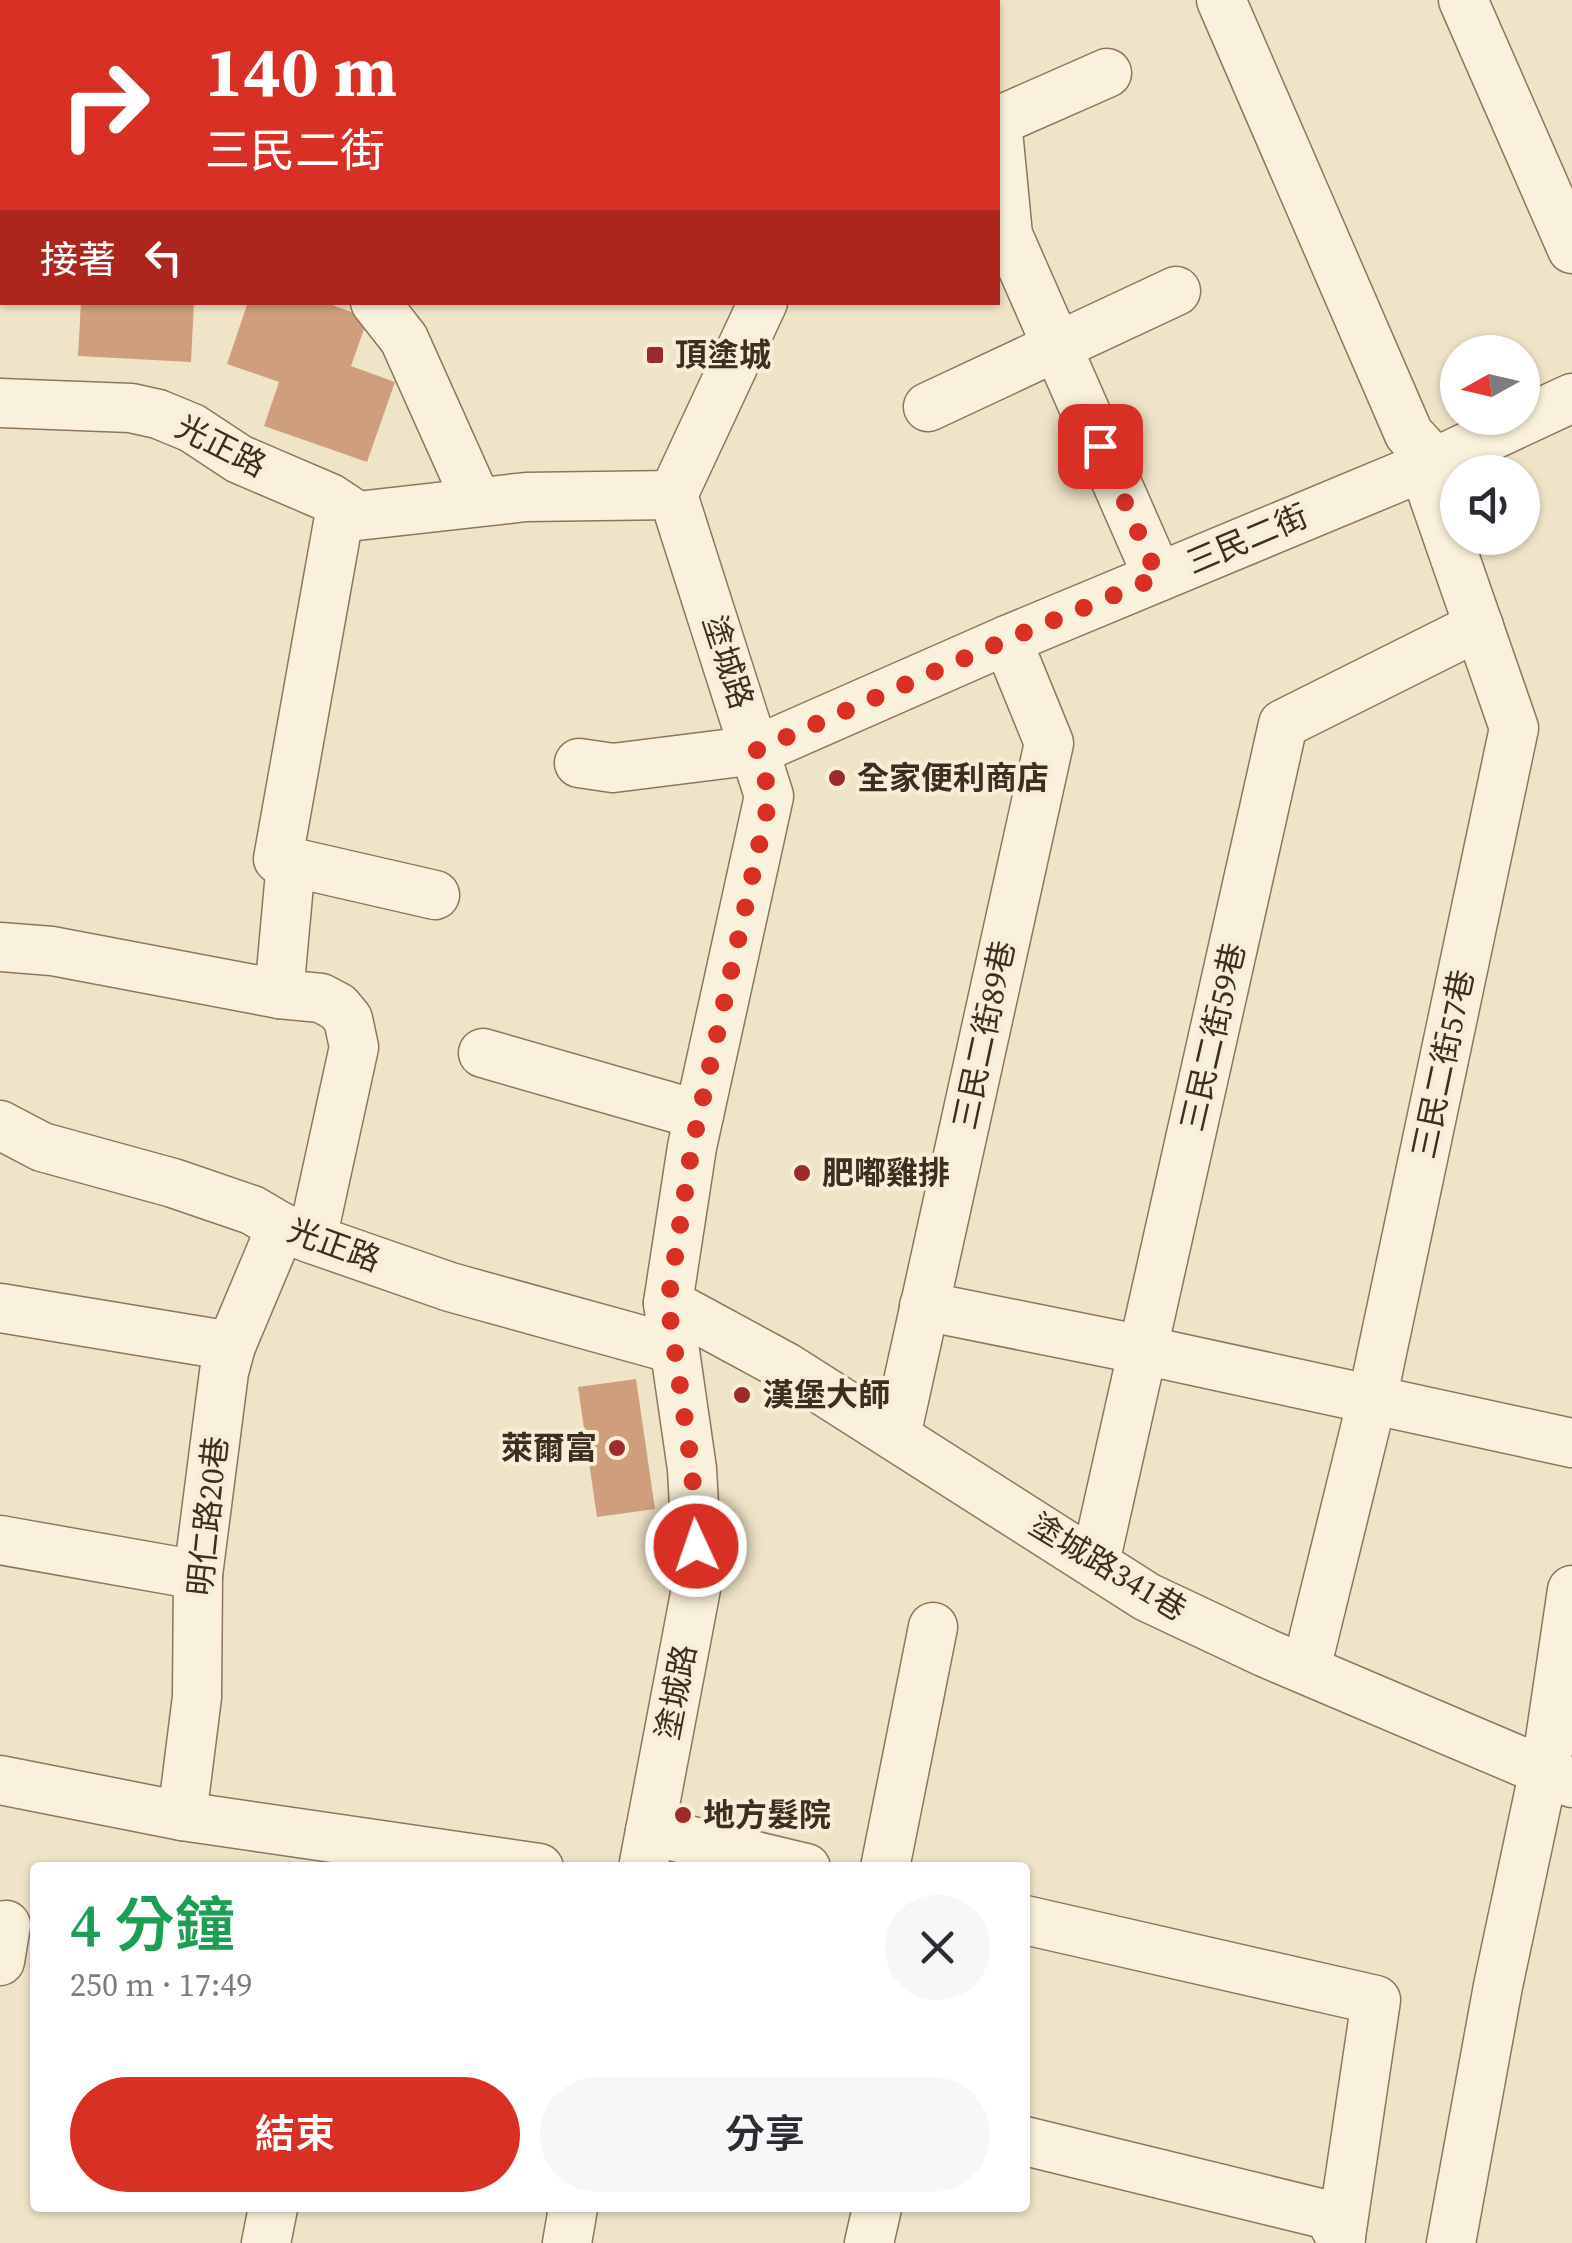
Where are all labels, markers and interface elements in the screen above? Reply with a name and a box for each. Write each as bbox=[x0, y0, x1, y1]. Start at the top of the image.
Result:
text: 140 m bbox=[205, 23, 397, 119]
icon: right bbox=[40, 40, 170, 170]
text: 三民二街 bbox=[205, 119, 385, 181]
icon: left bbox=[136, 230, 191, 285]
text: 接著 bbox=[40, 234, 116, 286]
place label: 頂塗城 bbox=[675, 333, 771, 377]
north arrow bbox=[1440, 335, 1540, 435]
map controls bbox=[1440, 335, 1540, 555]
marker: 頂塗城 bbox=[644, 344, 666, 366]
pin bbox=[1058, 404, 1143, 489]
street label: 光正路 bbox=[168, 405, 274, 487]
icon: arrive bbox=[1073, 419, 1128, 474]
button: sound bbox=[1440, 455, 1540, 555]
street label: 三民二街 bbox=[1179, 494, 1315, 584]
street label: 塗城路 bbox=[692, 610, 764, 714]
place label: 全家便利商店 bbox=[857, 756, 1049, 800]
marker: 全家便利商店 bbox=[826, 767, 848, 789]
street label: 三民二街89巷 bbox=[943, 937, 1025, 1133]
street label: 三民二街59巷 bbox=[1170, 939, 1256, 1135]
street label: 三民二街57巷 bbox=[1402, 966, 1484, 1162]
place label: 肥嘟雞排 bbox=[822, 1151, 950, 1195]
marker: 肥嘟雞排 bbox=[791, 1162, 813, 1184]
street label: 光正路 bbox=[281, 1208, 387, 1282]
place label: 漢堡大師 bbox=[762, 1373, 890, 1417]
marker: 漢堡大師 bbox=[731, 1384, 753, 1406]
place label: 萊爾富 bbox=[501, 1426, 597, 1470]
street label: 明仁路20巷 bbox=[178, 1434, 238, 1598]
marker: 萊爾富 bbox=[606, 1437, 628, 1459]
position arrow bbox=[644, 1494, 748, 1598]
street label: 塗城路341巷 bbox=[1021, 1503, 1195, 1631]
street label: 塗城路 bbox=[645, 1641, 707, 1743]
place label: 地方髮院 bbox=[703, 1793, 831, 1837]
marker: 地方髮院 bbox=[672, 1804, 694, 1826]
text: 4 分鐘 bbox=[70, 1884, 235, 1966]
button: close bbox=[885, 1895, 990, 2000]
text: 250 m · 17:49 bbox=[70, 1963, 252, 2007]
button: 結束 bbox=[70, 2077, 520, 2192]
button: 分享 bbox=[540, 2077, 990, 2192]

